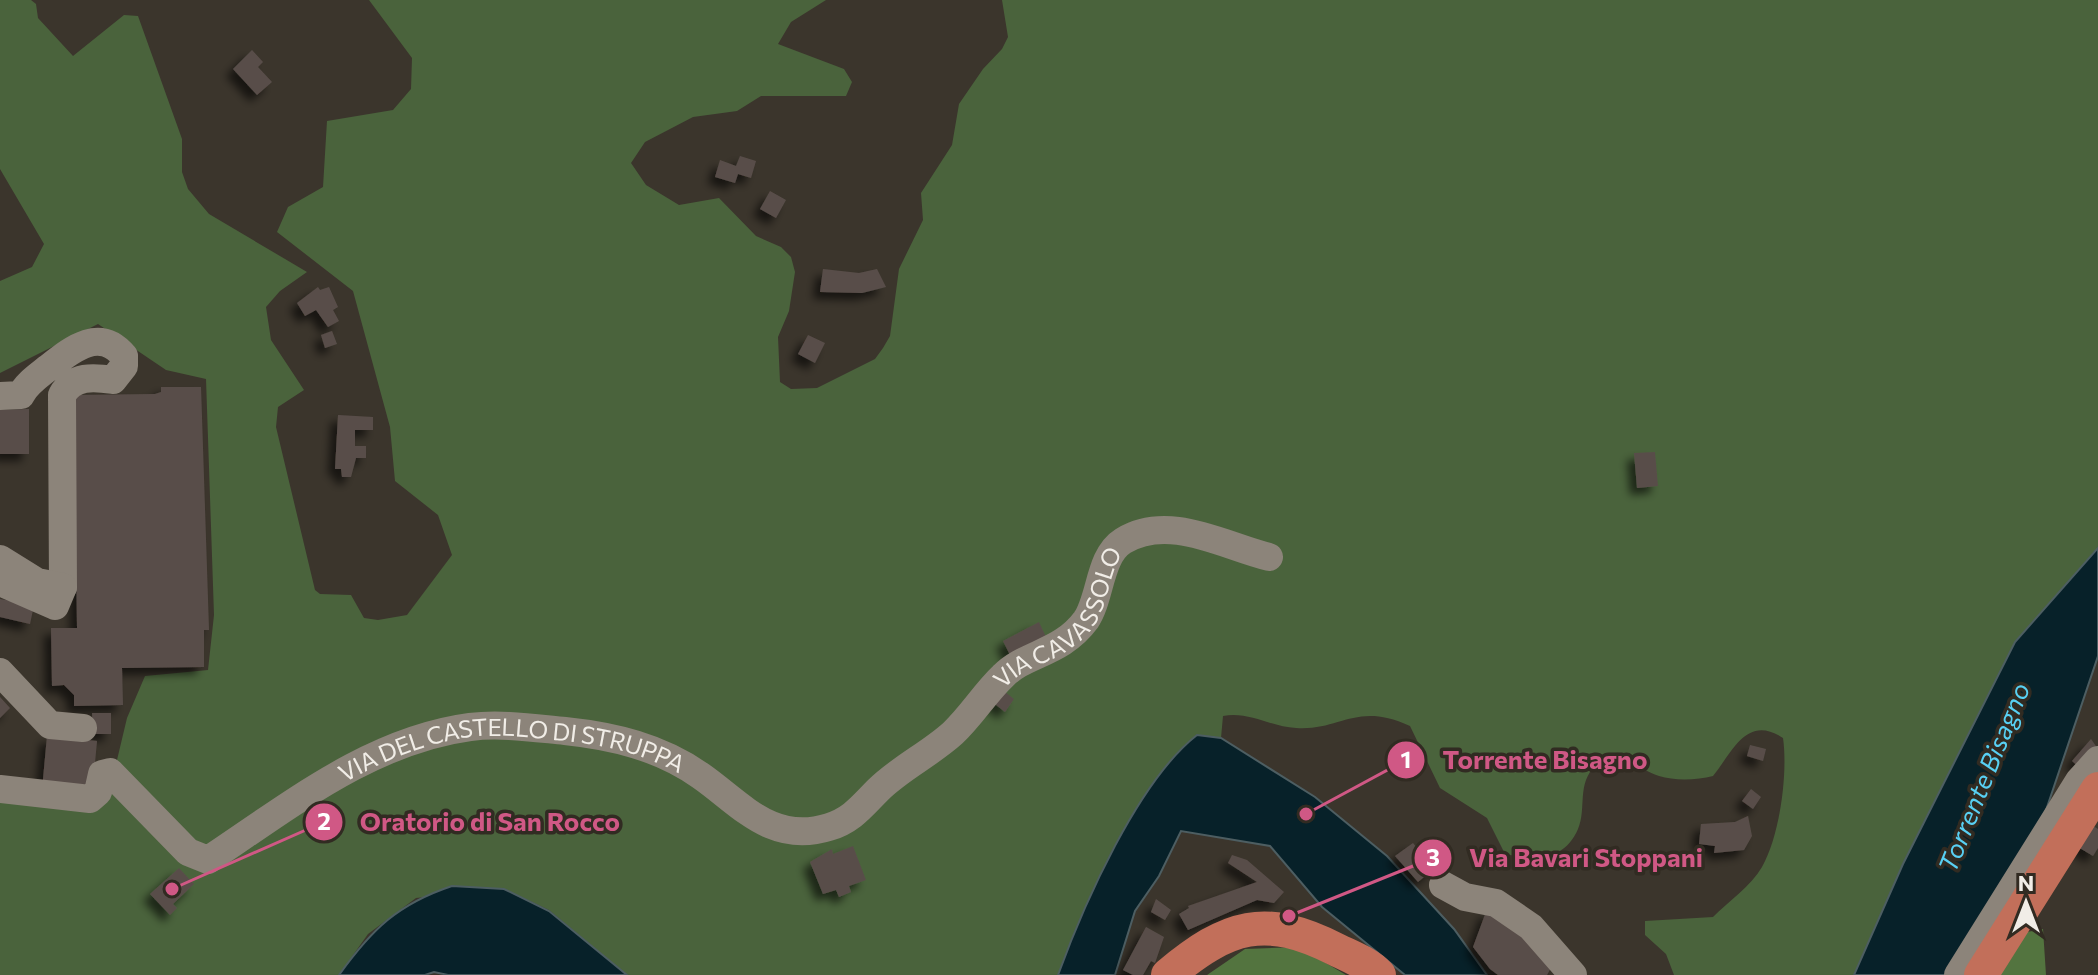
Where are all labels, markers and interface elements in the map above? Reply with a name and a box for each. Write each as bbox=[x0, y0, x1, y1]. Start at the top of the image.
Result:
street label: VIA CAVASSOLO bbox=[986, 541, 1127, 693]
water label: Torrente Bisagno bbox=[1931, 678, 2035, 876]
text: VIA DEL CASTELLO DI STRUPPA bbox=[333, 711, 691, 787]
callout: Torrente Bisagno bbox=[1386, 735, 1663, 785]
text: Torrente Bisagno bbox=[1443, 743, 1647, 774]
text: 1 bbox=[1401, 744, 1411, 773]
street label: VIA DEL CASTELLO DI STRUPPA bbox=[331, 758, 691, 794]
callout: Oratorio di San Rocco bbox=[304, 797, 636, 847]
text: Oratorio di San Rocco bbox=[360, 805, 620, 836]
text: 2 bbox=[317, 806, 331, 835]
callout: Via Bavari Stoppani bbox=[1413, 833, 1719, 883]
text: Via Bavari Stoppani bbox=[1469, 841, 1703, 872]
text: 3 bbox=[1426, 842, 1440, 871]
north arrow bbox=[1986, 863, 2066, 943]
text: N bbox=[2018, 869, 2034, 896]

